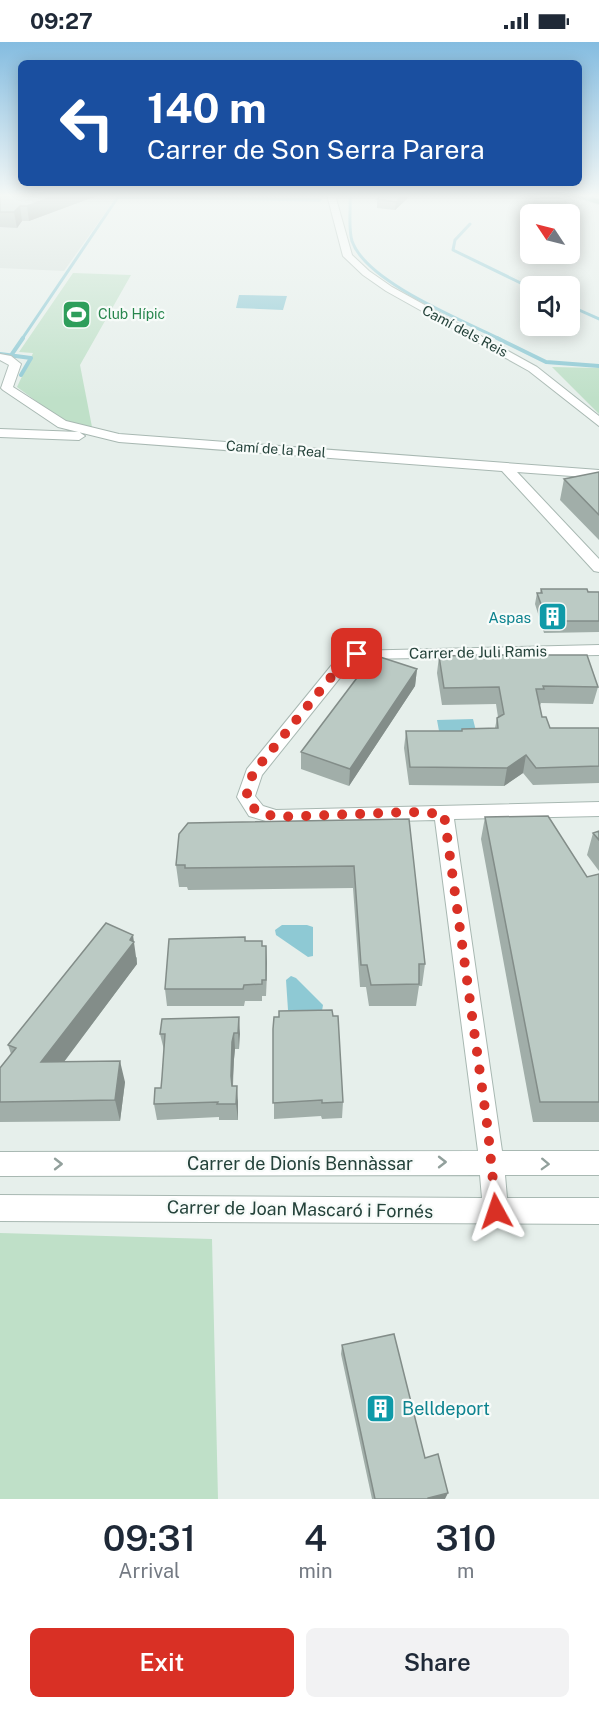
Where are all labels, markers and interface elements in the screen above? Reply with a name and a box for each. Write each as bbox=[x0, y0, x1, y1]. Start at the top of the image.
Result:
text: 09:27 bbox=[30, 8, 93, 34]
text: 140 m bbox=[147, 83, 267, 132]
icon: left bbox=[48, 84, 126, 162]
text: Carrer de Son Serra Parera bbox=[147, 133, 485, 165]
north arrow bbox=[520, 204, 580, 264]
map controls bbox=[520, 204, 580, 336]
button: sound bbox=[520, 276, 580, 336]
sports icon: Club Hípic bbox=[61, 298, 93, 330]
street label: Camí dels Reis bbox=[420, 302, 510, 360]
place label: Club Hípic bbox=[98, 306, 165, 322]
street label: Camí de la Real bbox=[226, 438, 326, 460]
building icon: Aspas bbox=[536, 601, 568, 633]
place label: Aspas bbox=[488, 609, 531, 626]
pin bbox=[331, 628, 382, 679]
icon: arrive bbox=[340, 637, 373, 670]
street label: Carrer de Juli Ramis bbox=[409, 642, 547, 662]
street label: Carrer de Dionís Bennàssar bbox=[187, 1153, 413, 1174]
one-way arrow bbox=[438, 1156, 447, 1168]
one-way arrow bbox=[54, 1157, 63, 1170]
one-way arrow bbox=[541, 1157, 550, 1170]
position arrow bbox=[464, 1179, 528, 1243]
street label: Carrer de Joan Mascaró i Fornés bbox=[167, 1196, 433, 1222]
building icon: Belldeport bbox=[365, 1392, 397, 1424]
place label: Belldeport bbox=[402, 1398, 490, 1419]
text: 09:31 bbox=[103, 1517, 196, 1559]
text: 4 bbox=[304, 1517, 327, 1559]
text: 310 bbox=[435, 1517, 496, 1559]
text: Arrival bbox=[118, 1559, 180, 1583]
text: min bbox=[299, 1559, 332, 1583]
text: m bbox=[457, 1559, 474, 1583]
button: Exit bbox=[30, 1628, 294, 1697]
button: Share bbox=[306, 1628, 569, 1697]

